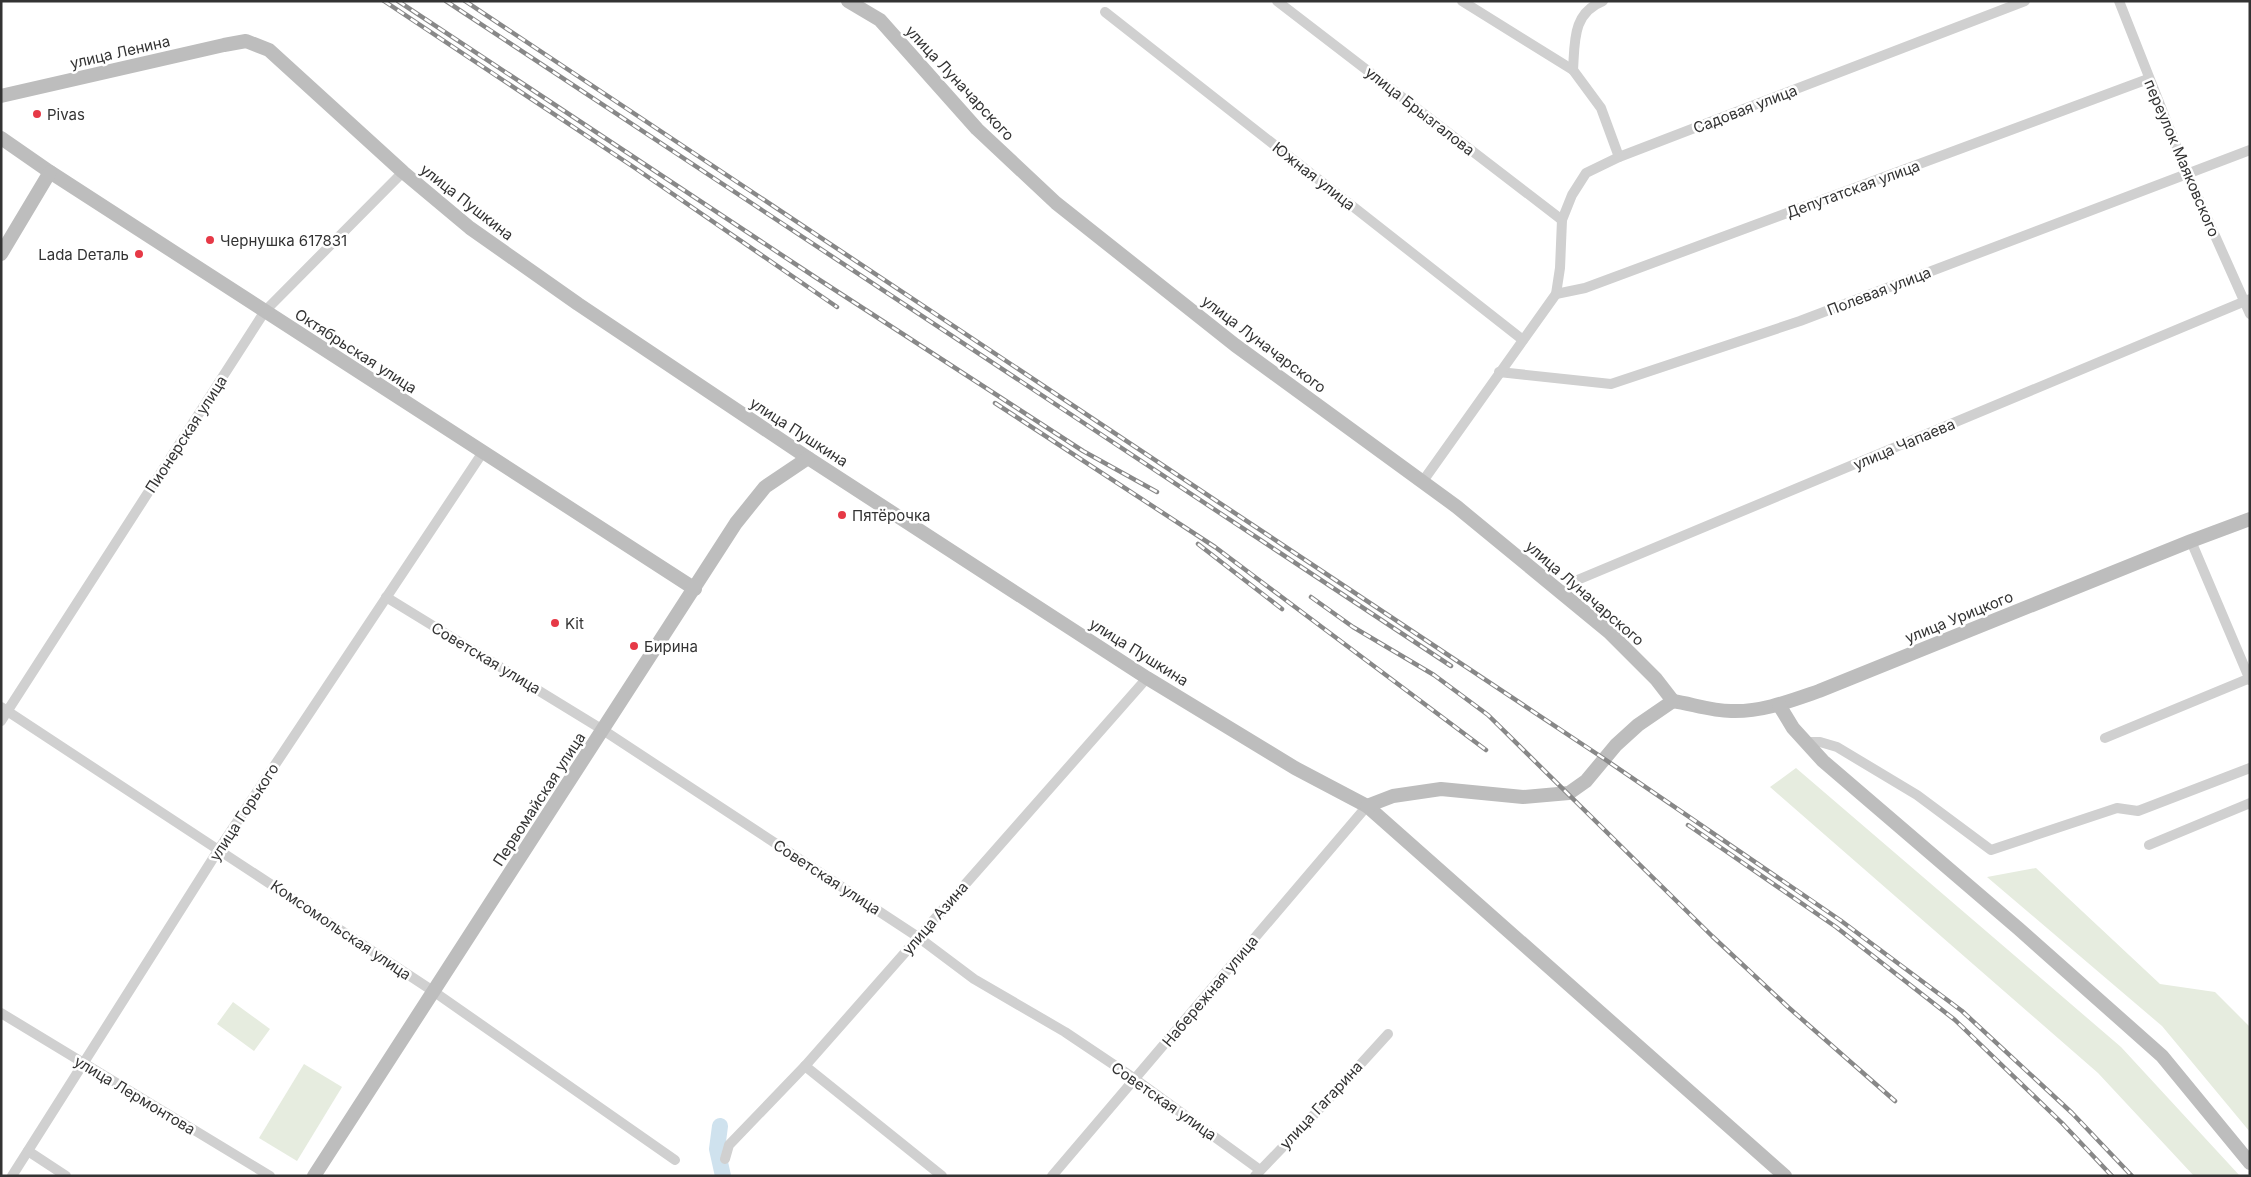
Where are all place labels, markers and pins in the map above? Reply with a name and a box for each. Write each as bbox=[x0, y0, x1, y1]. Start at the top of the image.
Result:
place label: Pivas bbox=[47, 105, 85, 124]
marker: Pivas bbox=[31, 108, 43, 120]
place label: Чернушка 617831 bbox=[220, 231, 347, 250]
marker: Чернушка 617831 bbox=[204, 234, 216, 246]
place label: Lada Dеталь bbox=[38, 245, 129, 264]
marker: Lada Dеталь bbox=[133, 248, 145, 260]
place label: Пятёрочка bbox=[852, 506, 931, 525]
marker: Пятёрочка bbox=[836, 509, 848, 521]
place label: Kit bbox=[565, 614, 584, 633]
marker: Kit bbox=[549, 617, 561, 629]
place label: Бирина bbox=[644, 637, 698, 656]
marker: Бирина bbox=[628, 640, 640, 652]

